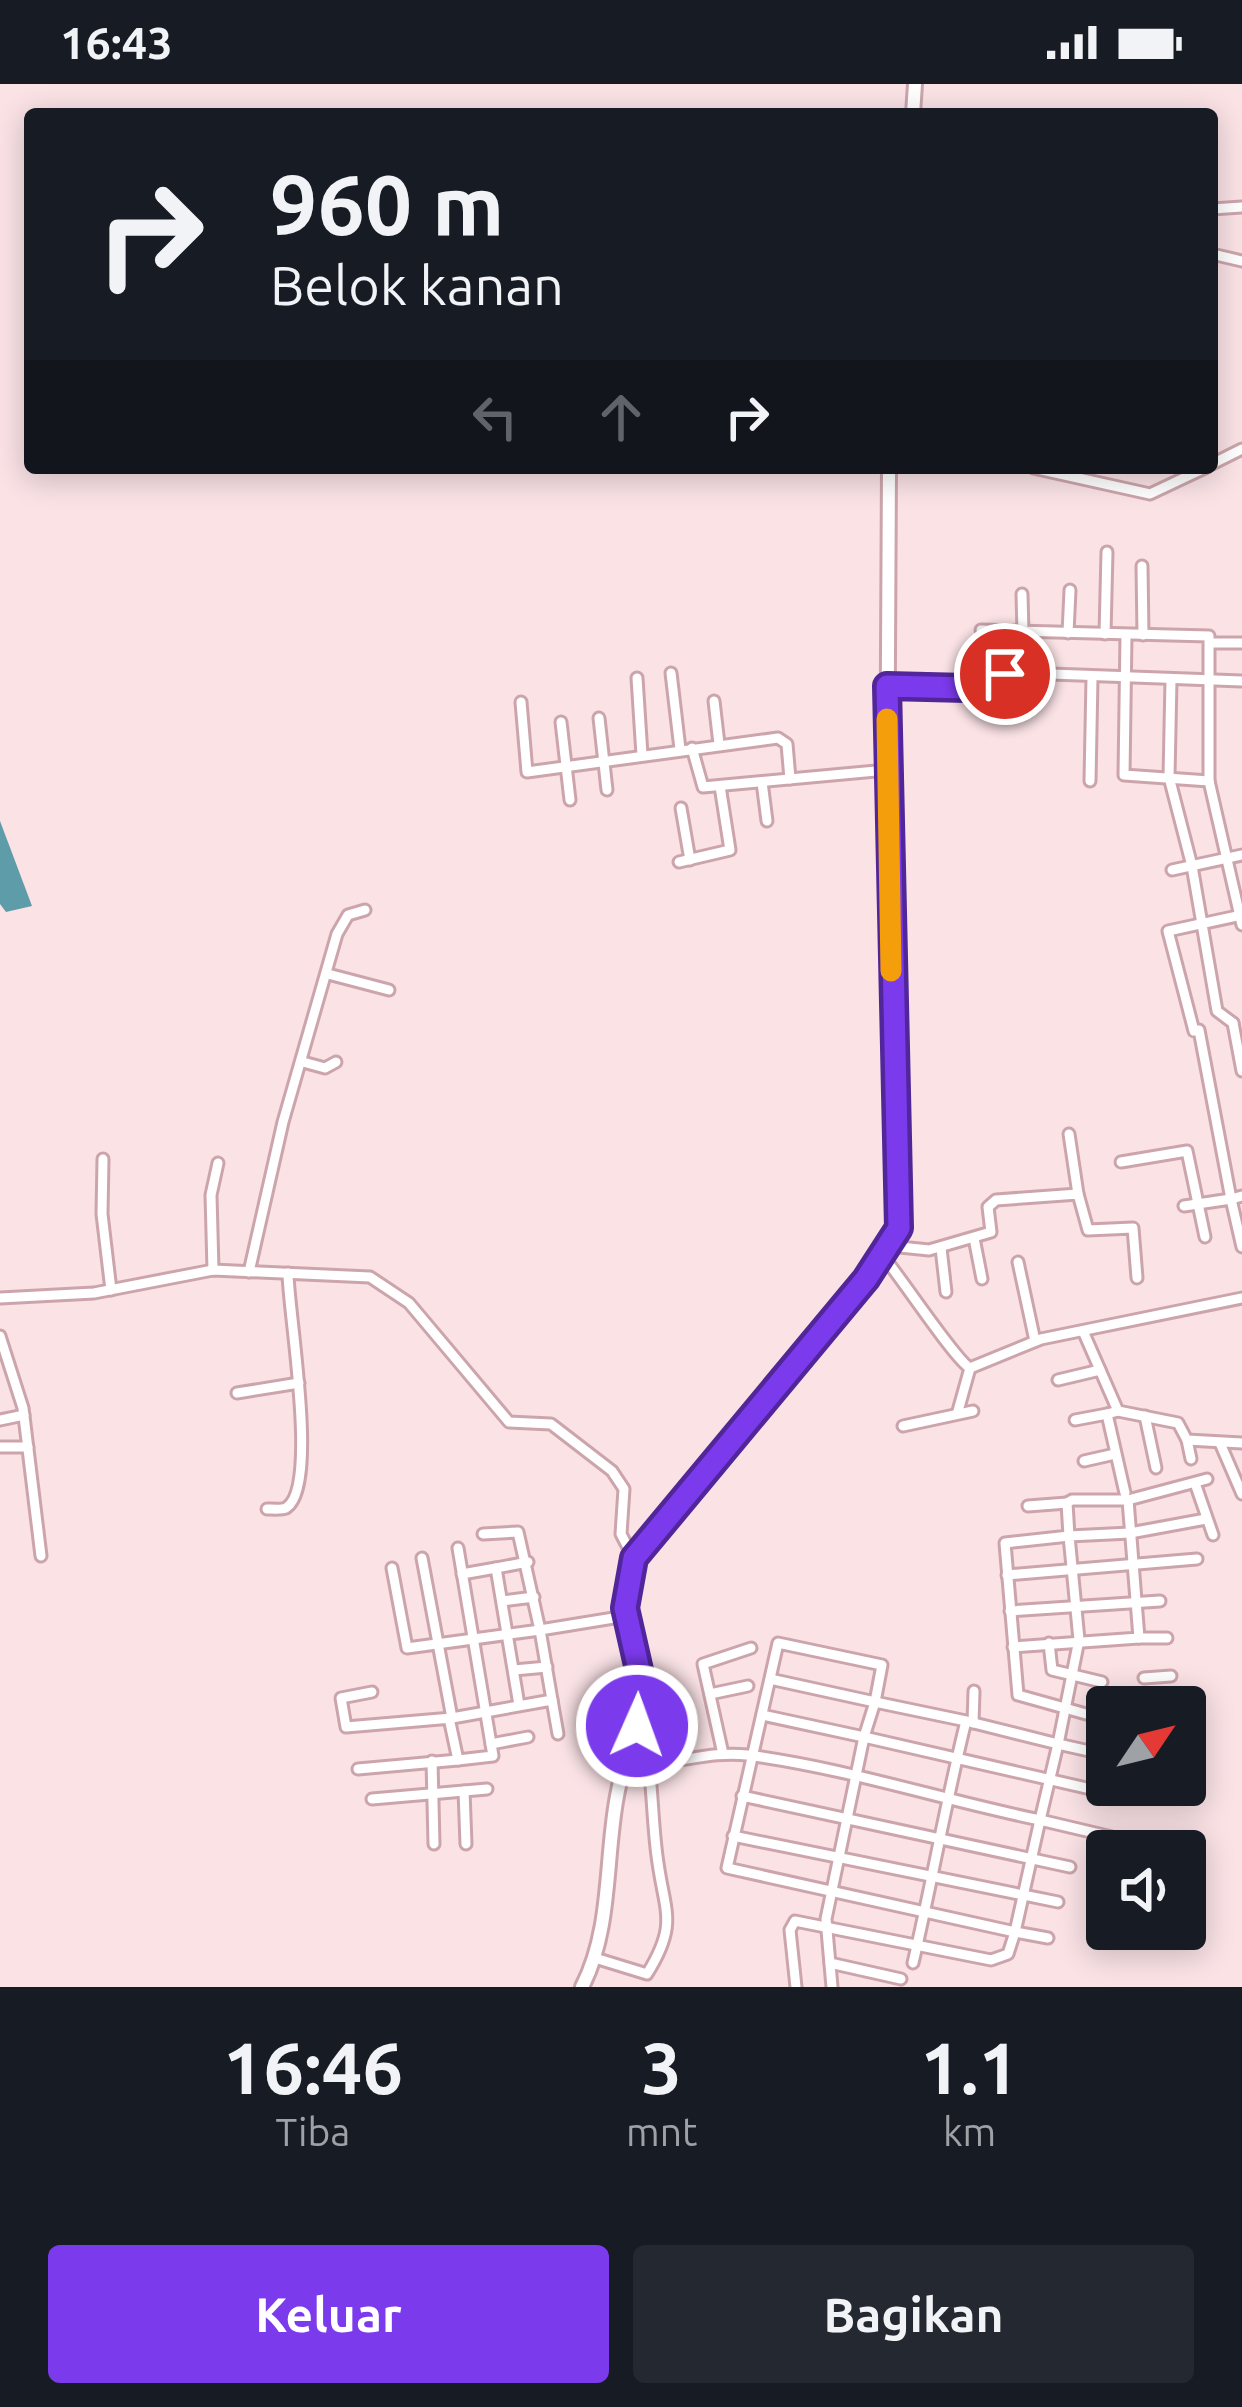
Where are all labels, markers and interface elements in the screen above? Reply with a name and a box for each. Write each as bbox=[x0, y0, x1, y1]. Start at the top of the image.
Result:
text: 16:43 bbox=[60, 17, 173, 68]
icon: right bbox=[72, 156, 228, 312]
text: 960 m bbox=[270, 157, 504, 251]
text: Belok kanan bbox=[270, 255, 564, 315]
icon: left bbox=[462, 384, 528, 450]
icon: ahead bbox=[588, 384, 654, 450]
icon: right bbox=[714, 384, 780, 450]
pin bbox=[954, 623, 1056, 725]
icon: arrive bbox=[972, 641, 1038, 707]
position arrow bbox=[574, 1663, 700, 1789]
north arrow bbox=[1086, 1686, 1206, 1806]
map controls bbox=[1086, 1686, 1206, 1950]
button: sound bbox=[1086, 1830, 1206, 1950]
text: 16:46 bbox=[223, 2027, 403, 2108]
text: 3 bbox=[641, 2027, 682, 2108]
text: 1.1 bbox=[920, 2027, 1019, 2108]
text: Tiba bbox=[276, 2110, 350, 2153]
text: mnt bbox=[626, 2110, 697, 2153]
text: km bbox=[943, 2110, 996, 2153]
button: Keluar bbox=[48, 2245, 609, 2383]
button: Bagikan bbox=[633, 2245, 1194, 2383]

